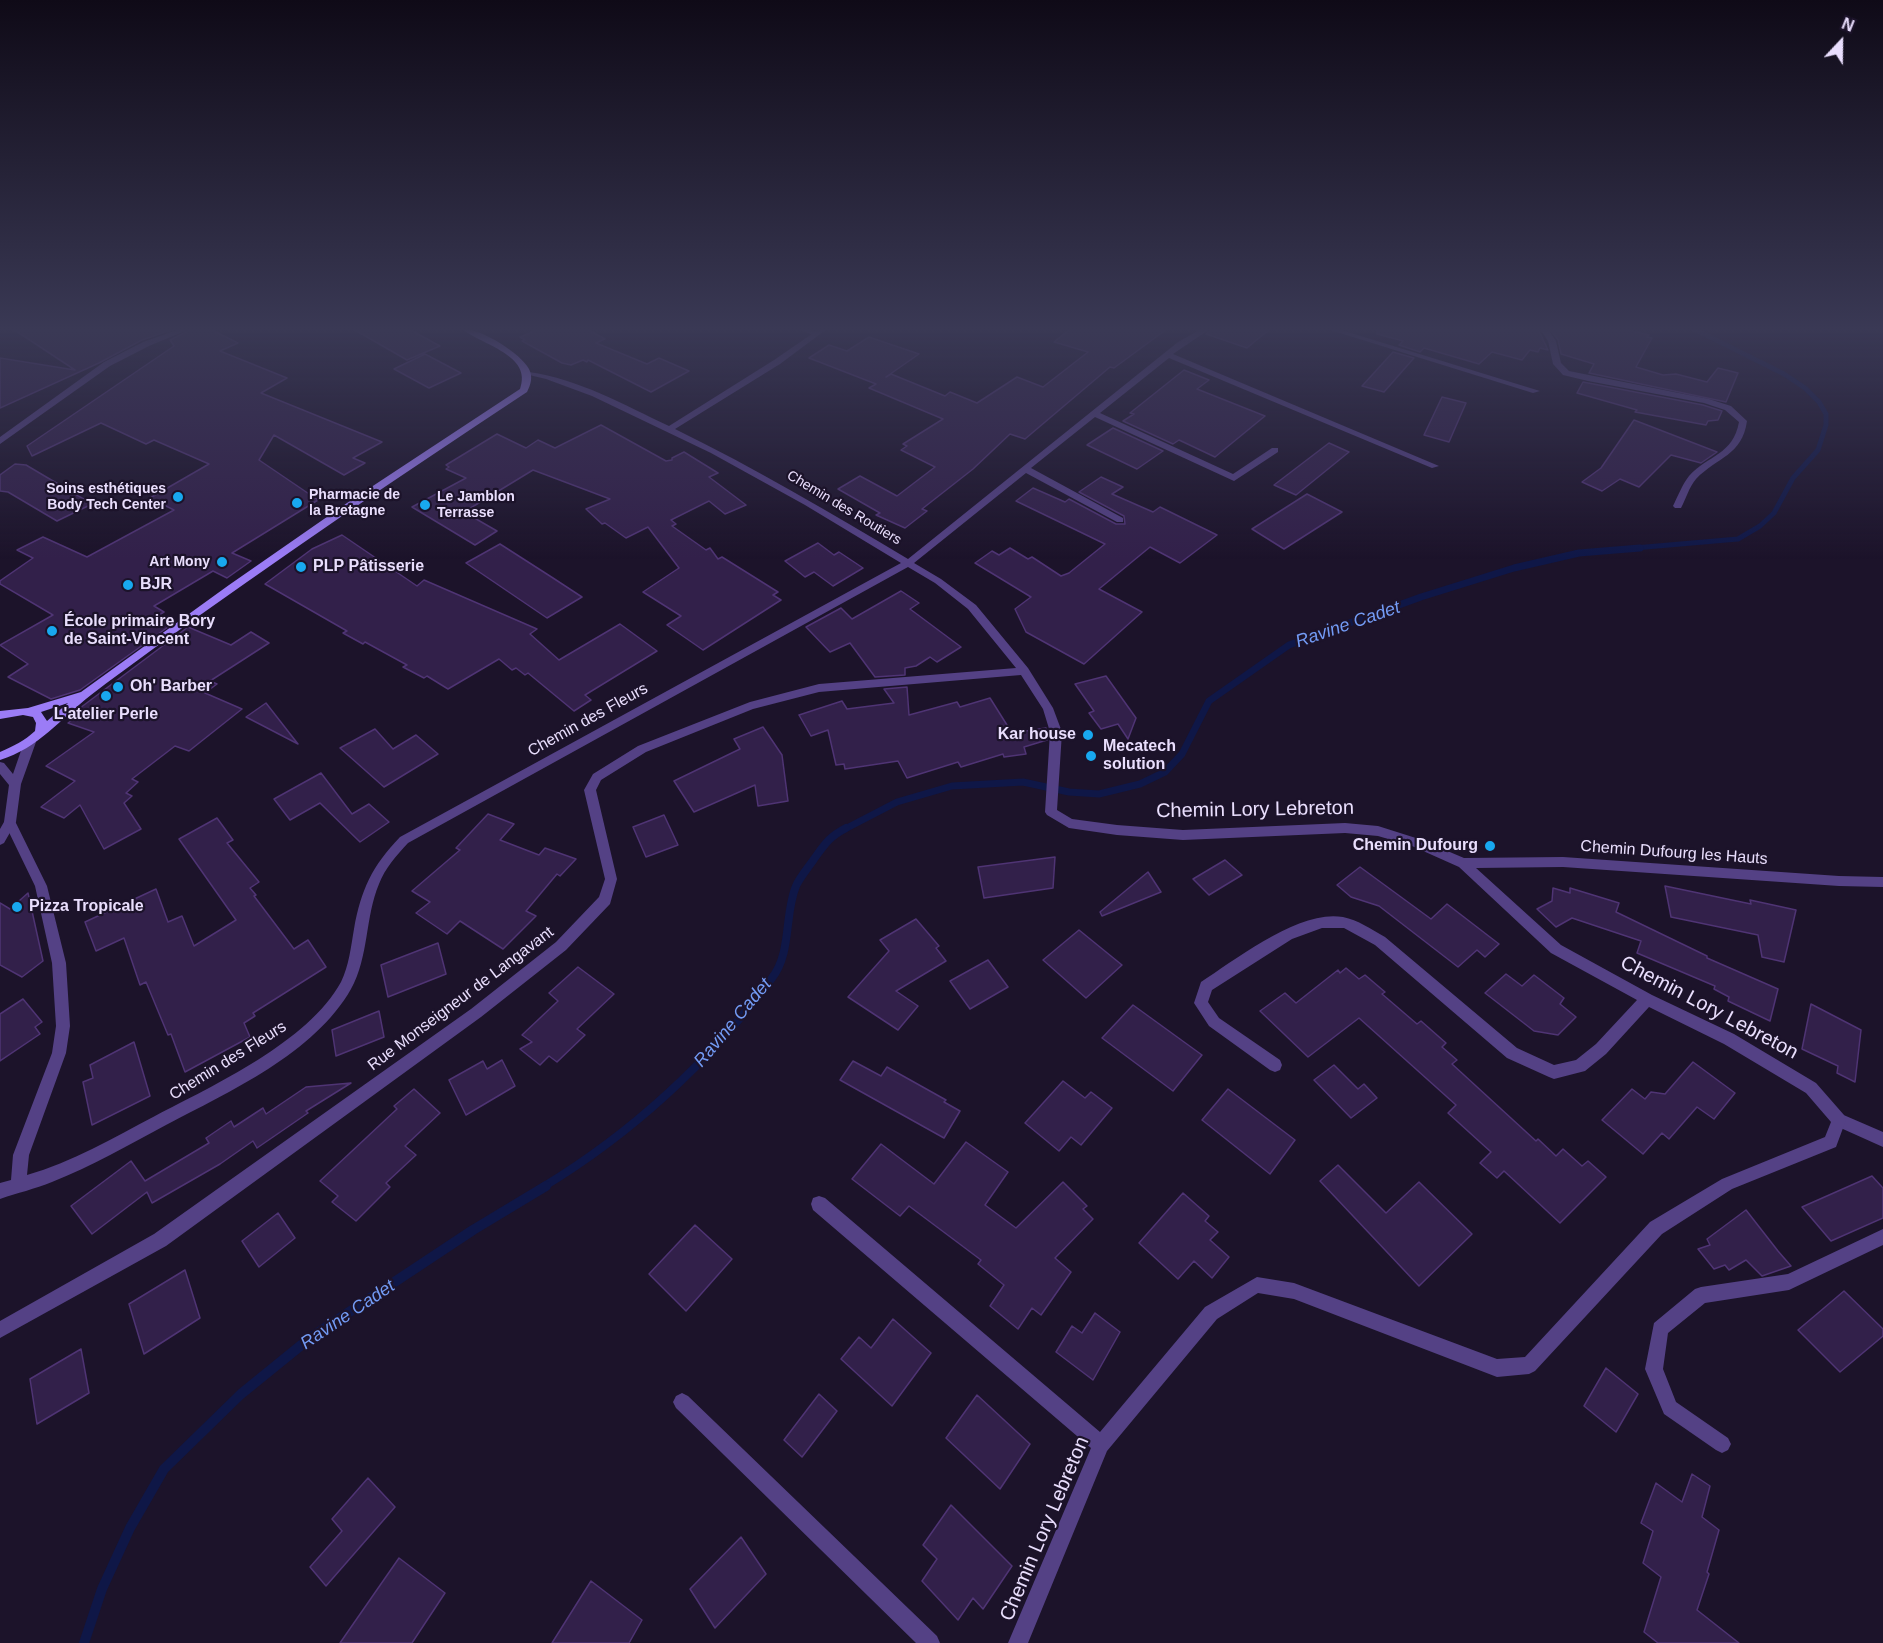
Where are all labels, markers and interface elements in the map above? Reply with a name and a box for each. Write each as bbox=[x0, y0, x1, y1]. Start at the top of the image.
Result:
north arrow bbox=[1811, 12, 1871, 72]
text: N bbox=[1839, 15, 1856, 35]
street label: Chemin des Routiers bbox=[784, 467, 904, 549]
place label: Soins esthétiques Body Tech Center bbox=[46, 481, 166, 514]
place label: Pharmacie de la Bretagne bbox=[309, 487, 400, 520]
place label: Le Jamblon Terrasse bbox=[437, 489, 515, 522]
marker: Soins esthétiques Body Tech Center bbox=[171, 490, 185, 504]
marker: Pharmacie de la Bretagne bbox=[290, 496, 304, 510]
marker: Le Jamblon Terrasse bbox=[418, 498, 432, 512]
place label: Art Mony bbox=[149, 554, 210, 570]
marker: Art Mony bbox=[215, 555, 229, 569]
place label: PLP Pâtisserie bbox=[313, 557, 424, 577]
marker: PLP Pâtisserie bbox=[294, 560, 308, 574]
place label: BJR bbox=[140, 575, 172, 595]
marker: BJR bbox=[121, 578, 135, 592]
water label: Ravine Cadet bbox=[1293, 597, 1403, 653]
place label: École primaire Bory de Saint-Vincent bbox=[64, 612, 215, 650]
marker: École primaire Bory de Saint-Vincent bbox=[45, 624, 59, 638]
place label: Oh' Barber bbox=[130, 677, 212, 697]
street label: Chemin des Fleurs bbox=[525, 679, 651, 761]
marker: Oh' Barber bbox=[111, 680, 125, 694]
marker: L'atelier Perle bbox=[99, 689, 113, 703]
place label: L'atelier Perle bbox=[54, 705, 158, 725]
place label: Kar house bbox=[998, 725, 1076, 745]
marker: Kar house bbox=[1081, 728, 1095, 742]
place label: Mecatech solution bbox=[1103, 737, 1176, 775]
marker: Mecatech solution bbox=[1084, 749, 1098, 763]
street label: Chemin Lory Lebreton bbox=[1156, 796, 1354, 824]
place label: Chemin Dufourg bbox=[1353, 836, 1478, 856]
street label: Chemin Dufourg les Hauts bbox=[1580, 837, 1768, 869]
marker: Chemin Dufourg bbox=[1483, 839, 1497, 853]
place label: Pizza Tropicale bbox=[29, 897, 144, 917]
marker: Pizza Tropicale bbox=[10, 900, 24, 914]
street label: Rue Monseigneur de Langavant bbox=[364, 923, 558, 1075]
street label: Chemin Lory Lebreton bbox=[1616, 951, 1802, 1065]
water label: Ravine Cadet bbox=[690, 974, 776, 1072]
street label: Chemin des Fleurs bbox=[166, 1017, 290, 1105]
water label: Ravine Cadet bbox=[297, 1276, 399, 1354]
street label: Chemin Lory Lebreton bbox=[995, 1433, 1095, 1625]

